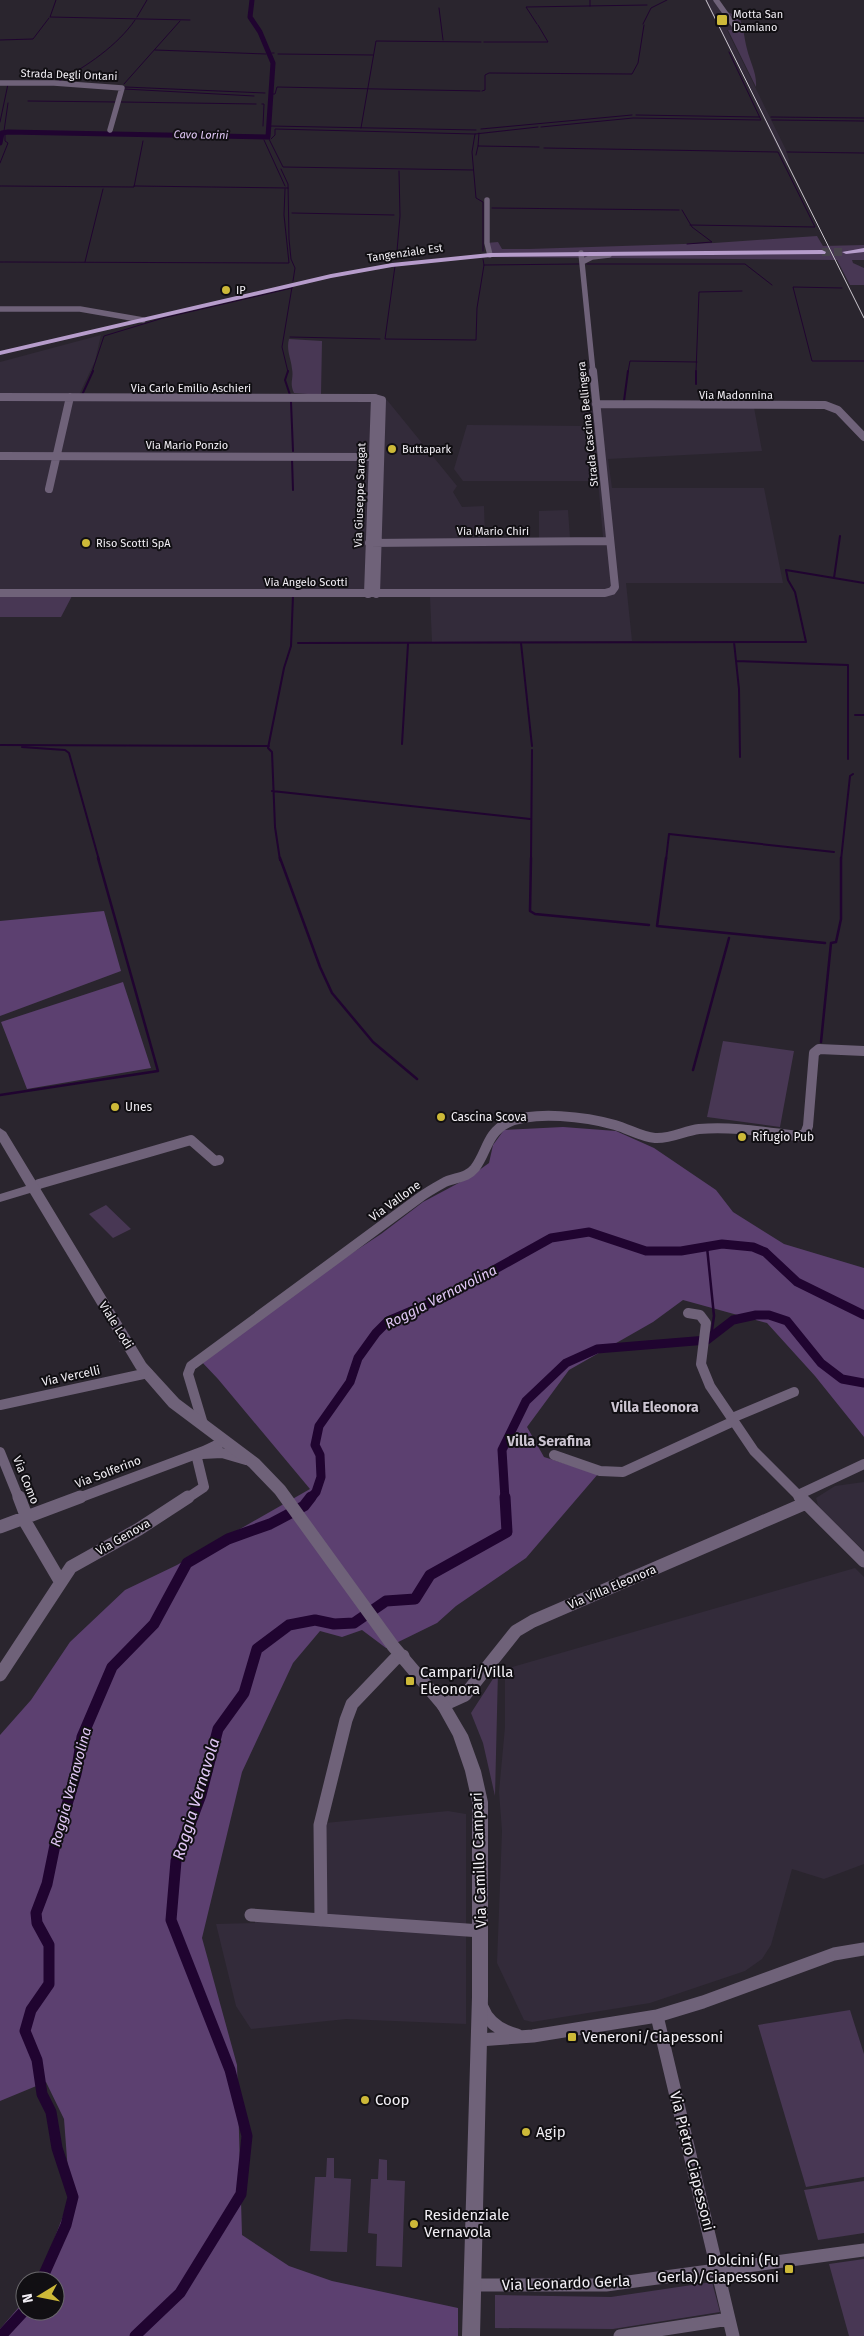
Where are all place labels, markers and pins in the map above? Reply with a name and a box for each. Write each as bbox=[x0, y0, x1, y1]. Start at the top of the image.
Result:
place label: Motta San Damiano bbox=[733, 8, 783, 34]
marker: Motta San Damiano bbox=[715, 13, 729, 27]
marker: IP bbox=[220, 284, 232, 296]
place label: IP bbox=[236, 284, 246, 297]
marker: Buttapark bbox=[386, 443, 398, 455]
place label: Buttapark bbox=[402, 443, 452, 456]
marker: Riso Scotti SpA bbox=[80, 537, 92, 549]
place label: Riso Scotti SpA bbox=[96, 537, 171, 550]
place label: Unes bbox=[125, 1100, 153, 1114]
marker: Unes bbox=[109, 1101, 121, 1113]
place label: Cascina Scova bbox=[451, 1110, 527, 1124]
marker: Cascina Scova bbox=[435, 1111, 447, 1123]
place label: Rifugio Pub bbox=[752, 1130, 814, 1144]
marker: Rifugio Pub bbox=[736, 1131, 748, 1143]
place label: Campari/Villa Eleonora bbox=[420, 1663, 513, 1698]
marker: Campari/Villa Eleonora bbox=[404, 1675, 416, 1687]
place label: Veneroni/Ciapessoni bbox=[582, 2028, 723, 2046]
marker: Veneroni/Ciapessoni bbox=[566, 2031, 578, 2043]
place label: Coop bbox=[375, 2091, 410, 2109]
marker: Coop bbox=[359, 2094, 371, 2106]
place label: Agip bbox=[536, 2123, 566, 2141]
marker: Agip bbox=[520, 2126, 532, 2138]
place label: Residenziale Vernavola bbox=[424, 2206, 510, 2241]
marker: Residenziale Vernavola bbox=[408, 2218, 420, 2230]
place label: Dolcini (Fu Gerla)/Ciapessoni bbox=[657, 2251, 779, 2286]
marker: Dolcini (Fu Gerla)/Ciapessoni bbox=[783, 2263, 795, 2275]

